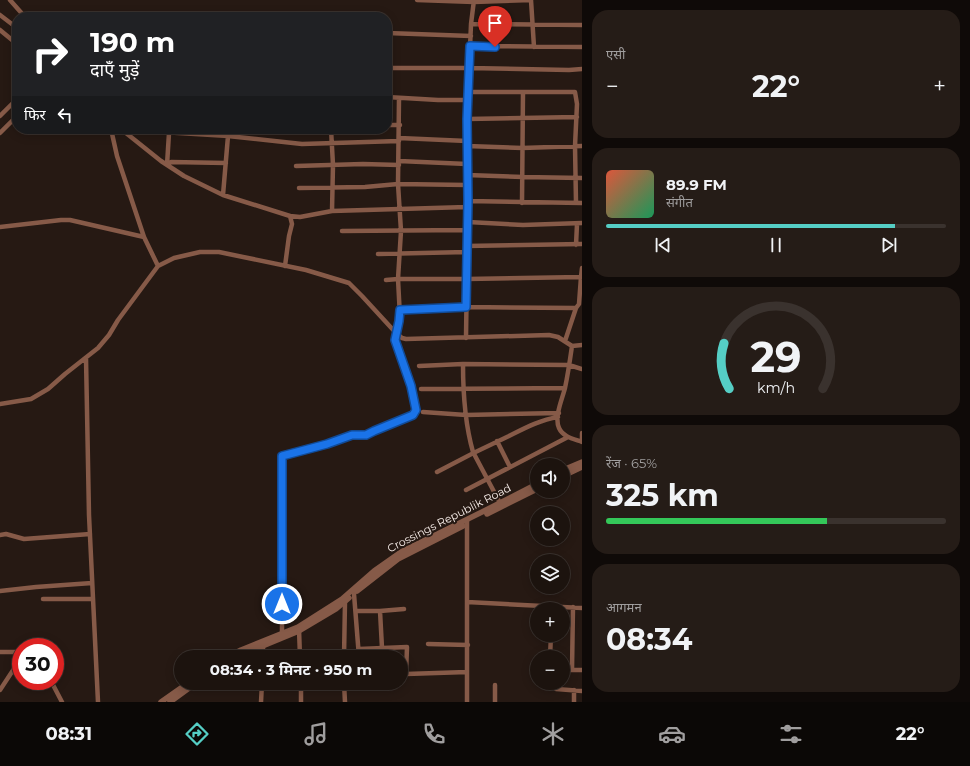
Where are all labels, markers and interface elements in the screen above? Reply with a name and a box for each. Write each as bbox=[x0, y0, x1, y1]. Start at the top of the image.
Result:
pin bbox=[478, 6, 512, 47]
icon: arrive bbox=[484, 12, 506, 34]
text: 190 m bbox=[90, 25, 175, 59]
icon: right bbox=[24, 28, 76, 80]
text: एसी bbox=[606, 46, 625, 62]
text: दाएँ मुड़ें bbox=[90, 59, 139, 81]
text: 22° bbox=[752, 68, 800, 105]
text: − bbox=[606, 73, 619, 100]
text: + bbox=[933, 73, 946, 100]
icon: left bbox=[54, 104, 76, 126]
text: फिर bbox=[24, 105, 46, 124]
text: 89.9 FM bbox=[666, 175, 727, 194]
text: संगीत bbox=[666, 194, 693, 210]
icon: previous bbox=[652, 234, 674, 256]
icon: pause bbox=[765, 234, 787, 256]
icon: next bbox=[878, 234, 900, 256]
text: 29 bbox=[750, 332, 802, 382]
text: km/h bbox=[757, 379, 795, 397]
text: रेंज · 65% bbox=[606, 455, 657, 471]
map controls bbox=[530, 458, 570, 690]
button: sound bbox=[530, 458, 570, 498]
text: 325 km bbox=[606, 477, 719, 514]
street label: Crossings Republik Road bbox=[385, 481, 513, 555]
button: search bbox=[530, 506, 570, 546]
button: layers bbox=[530, 554, 570, 594]
position arrow bbox=[261, 583, 303, 625]
text: आगमन bbox=[606, 599, 642, 615]
button: + bbox=[530, 602, 570, 642]
text: 08:34 bbox=[606, 621, 692, 658]
speed limit sign: 30 bbox=[12, 638, 64, 690]
button: − bbox=[530, 650, 570, 690]
text: 08:34 · 3 मिनट · 950 m bbox=[210, 660, 372, 679]
icon: directions bbox=[183, 720, 211, 748]
icon: music bbox=[302, 720, 330, 748]
icon: phone bbox=[420, 720, 448, 748]
icon: climate bbox=[539, 720, 567, 748]
icon: car bbox=[658, 720, 686, 748]
icon: filters bbox=[777, 720, 805, 748]
text: 08:31 bbox=[45, 723, 92, 745]
text: 22° bbox=[896, 723, 925, 745]

